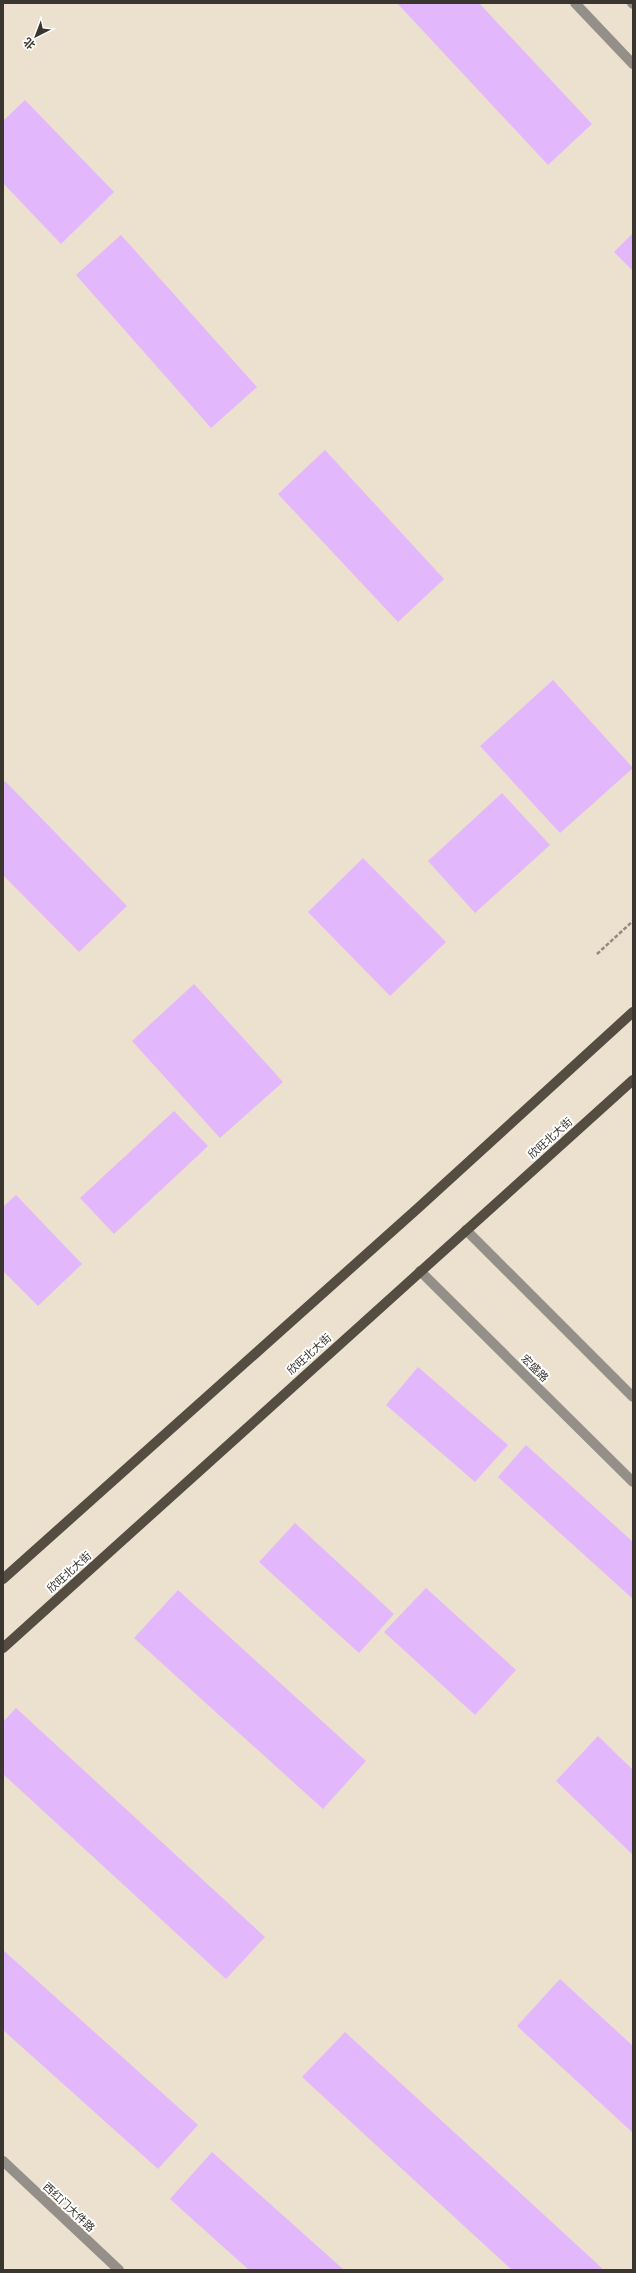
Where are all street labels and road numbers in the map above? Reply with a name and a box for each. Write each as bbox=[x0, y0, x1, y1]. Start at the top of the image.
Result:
street label: 欣旺北大街 bbox=[525, 1114, 575, 1162]
street label: 欣旺北大街 bbox=[284, 1330, 334, 1378]
street label: 宏盛路 bbox=[518, 1351, 552, 1385]
street label: 欣旺北大街 bbox=[44, 1548, 94, 1596]
street label: 西红门大件路 bbox=[40, 2179, 98, 2235]

